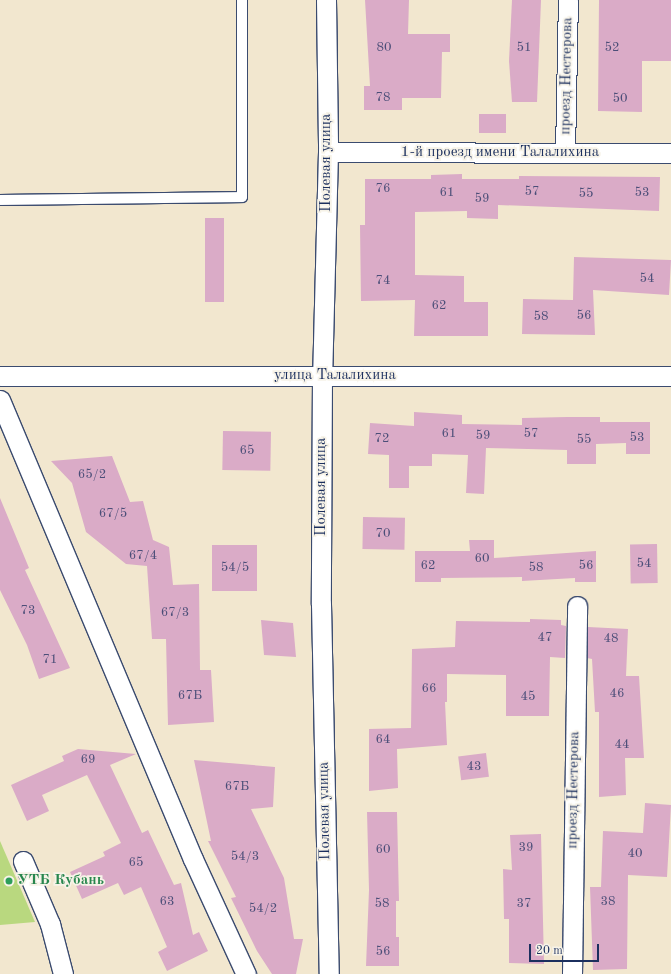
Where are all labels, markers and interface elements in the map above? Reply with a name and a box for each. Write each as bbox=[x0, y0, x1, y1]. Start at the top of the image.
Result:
street label: проезд Нестерова bbox=[557, 17, 577, 135]
house number: 80 bbox=[376, 40, 392, 56]
house number: 51 bbox=[516, 40, 532, 56]
house number: 52 bbox=[604, 40, 620, 56]
house number: 78 bbox=[375, 90, 391, 106]
house number: 50 bbox=[612, 91, 628, 107]
street label: Полевая улица bbox=[318, 114, 336, 212]
street label: 1-й проезд имени Талалихина bbox=[401, 144, 599, 162]
house number: 76 bbox=[375, 181, 391, 197]
house number: 57 bbox=[524, 184, 540, 200]
house number: 61 bbox=[439, 185, 455, 201]
house number: 53 bbox=[634, 185, 650, 201]
house number: 55 bbox=[578, 186, 594, 202]
house number: 59 bbox=[474, 191, 490, 207]
house number: 54 bbox=[639, 271, 655, 287]
house number: 74 bbox=[375, 273, 391, 289]
house number: 62 bbox=[431, 298, 447, 314]
house number: 56 bbox=[576, 308, 592, 324]
house number: 58 bbox=[533, 309, 549, 325]
street label: улица Талалихина bbox=[274, 367, 396, 385]
house number: 61 bbox=[441, 426, 457, 442]
house number: 57 bbox=[523, 426, 539, 442]
house number: 59 bbox=[475, 428, 491, 444]
house number: 53 bbox=[629, 430, 645, 446]
house number: 72 bbox=[374, 431, 390, 447]
house number: 55 bbox=[576, 432, 592, 448]
street label: Полевая улица bbox=[313, 438, 331, 536]
house number: 65 bbox=[239, 443, 255, 459]
house number: 65/2 bbox=[78, 467, 106, 483]
house number: 67/5 bbox=[99, 506, 127, 522]
house number: 70 bbox=[375, 526, 391, 542]
house number: 67/4 bbox=[129, 548, 157, 564]
house number: 60 bbox=[474, 551, 490, 567]
house number: 54 bbox=[636, 556, 652, 572]
house number: 62 bbox=[420, 558, 436, 574]
house number: 56 bbox=[578, 558, 594, 574]
house number: 54/5 bbox=[221, 560, 249, 576]
house number: 58 bbox=[528, 560, 544, 576]
house number: 73 bbox=[20, 603, 36, 619]
house number: 67/3 bbox=[161, 605, 189, 621]
house number: 47 bbox=[537, 630, 553, 646]
house number: 48 bbox=[603, 631, 619, 647]
house number: 71 bbox=[42, 652, 58, 668]
house number: 66 bbox=[421, 681, 437, 697]
house number: 46 bbox=[609, 686, 625, 702]
house number: 67Б bbox=[178, 688, 202, 704]
house number: 45 bbox=[520, 689, 536, 705]
street label: проезд Нестерова bbox=[564, 731, 584, 849]
house number: 64 bbox=[375, 732, 391, 748]
house number: 44 bbox=[614, 737, 630, 753]
house number: 69 bbox=[80, 752, 96, 768]
house number: 43 bbox=[466, 759, 482, 775]
street label: Полевая улица bbox=[315, 762, 335, 860]
house number: 67Б bbox=[225, 779, 249, 795]
house number: 39 bbox=[518, 840, 534, 856]
house number: 60 bbox=[375, 842, 391, 858]
house number: 40 bbox=[627, 846, 643, 862]
house number: 54/3 bbox=[231, 849, 259, 865]
house number: 65 bbox=[128, 855, 144, 871]
place label: УТБ Кубань bbox=[17, 872, 104, 890]
marker: УТБ Кубань bbox=[4, 876, 14, 886]
house number: 63 bbox=[159, 894, 175, 910]
house number: 38 bbox=[600, 894, 616, 910]
house number: 58 bbox=[374, 896, 390, 912]
house number: 37 bbox=[516, 896, 532, 912]
house number: 54/2 bbox=[249, 901, 277, 917]
scale bar bbox=[531, 936, 601, 962]
house number: 56 bbox=[375, 944, 391, 960]
text: 20 m bbox=[536, 945, 563, 957]

